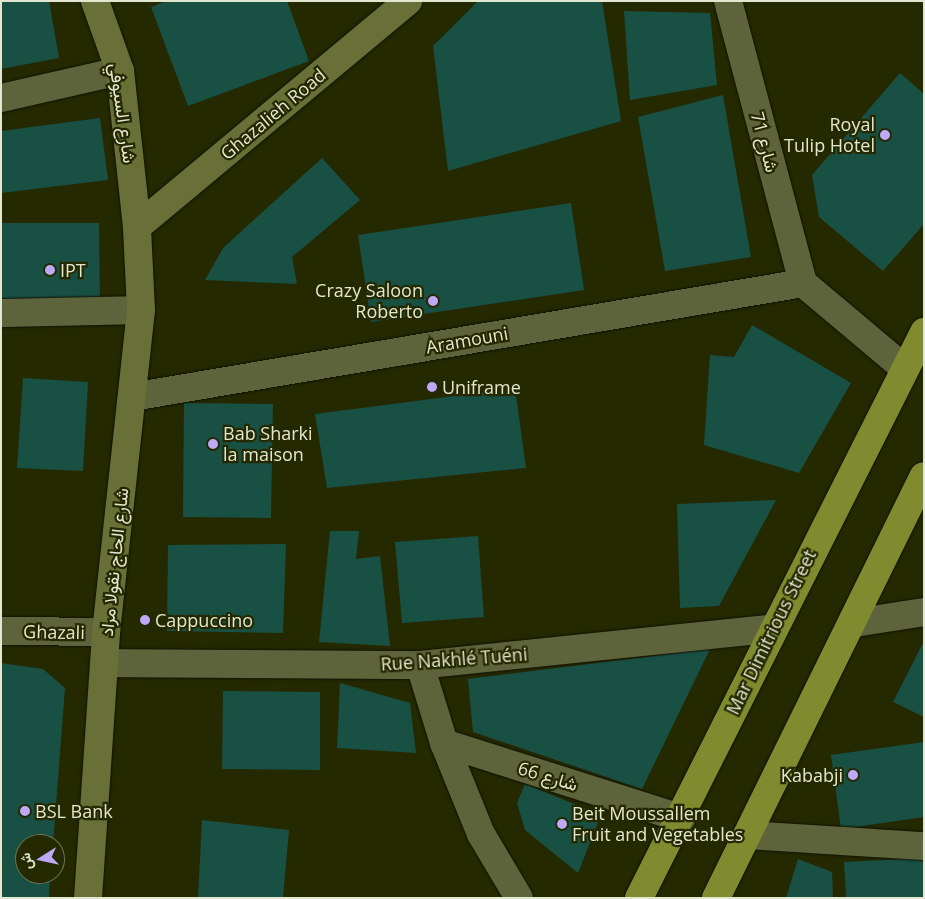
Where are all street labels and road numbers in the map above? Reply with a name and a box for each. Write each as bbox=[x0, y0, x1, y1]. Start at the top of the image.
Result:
street label: شارع السيوفي bbox=[105, 62, 141, 164]
street label: Ghazalieh Road bbox=[216, 64, 330, 164]
street label: شارع 71 bbox=[747, 110, 783, 174]
street label: Aramouni bbox=[424, 322, 510, 358]
street label: شارع الحاج نقولا مراد bbox=[95, 487, 133, 637]
street label: Mar Dimitrious Street bbox=[722, 546, 820, 718]
street label: Ghazali bbox=[23, 621, 85, 643]
street label: Rue Nakhlé Tuéni bbox=[380, 643, 528, 675]
street label: شارع 66 bbox=[515, 757, 581, 795]

